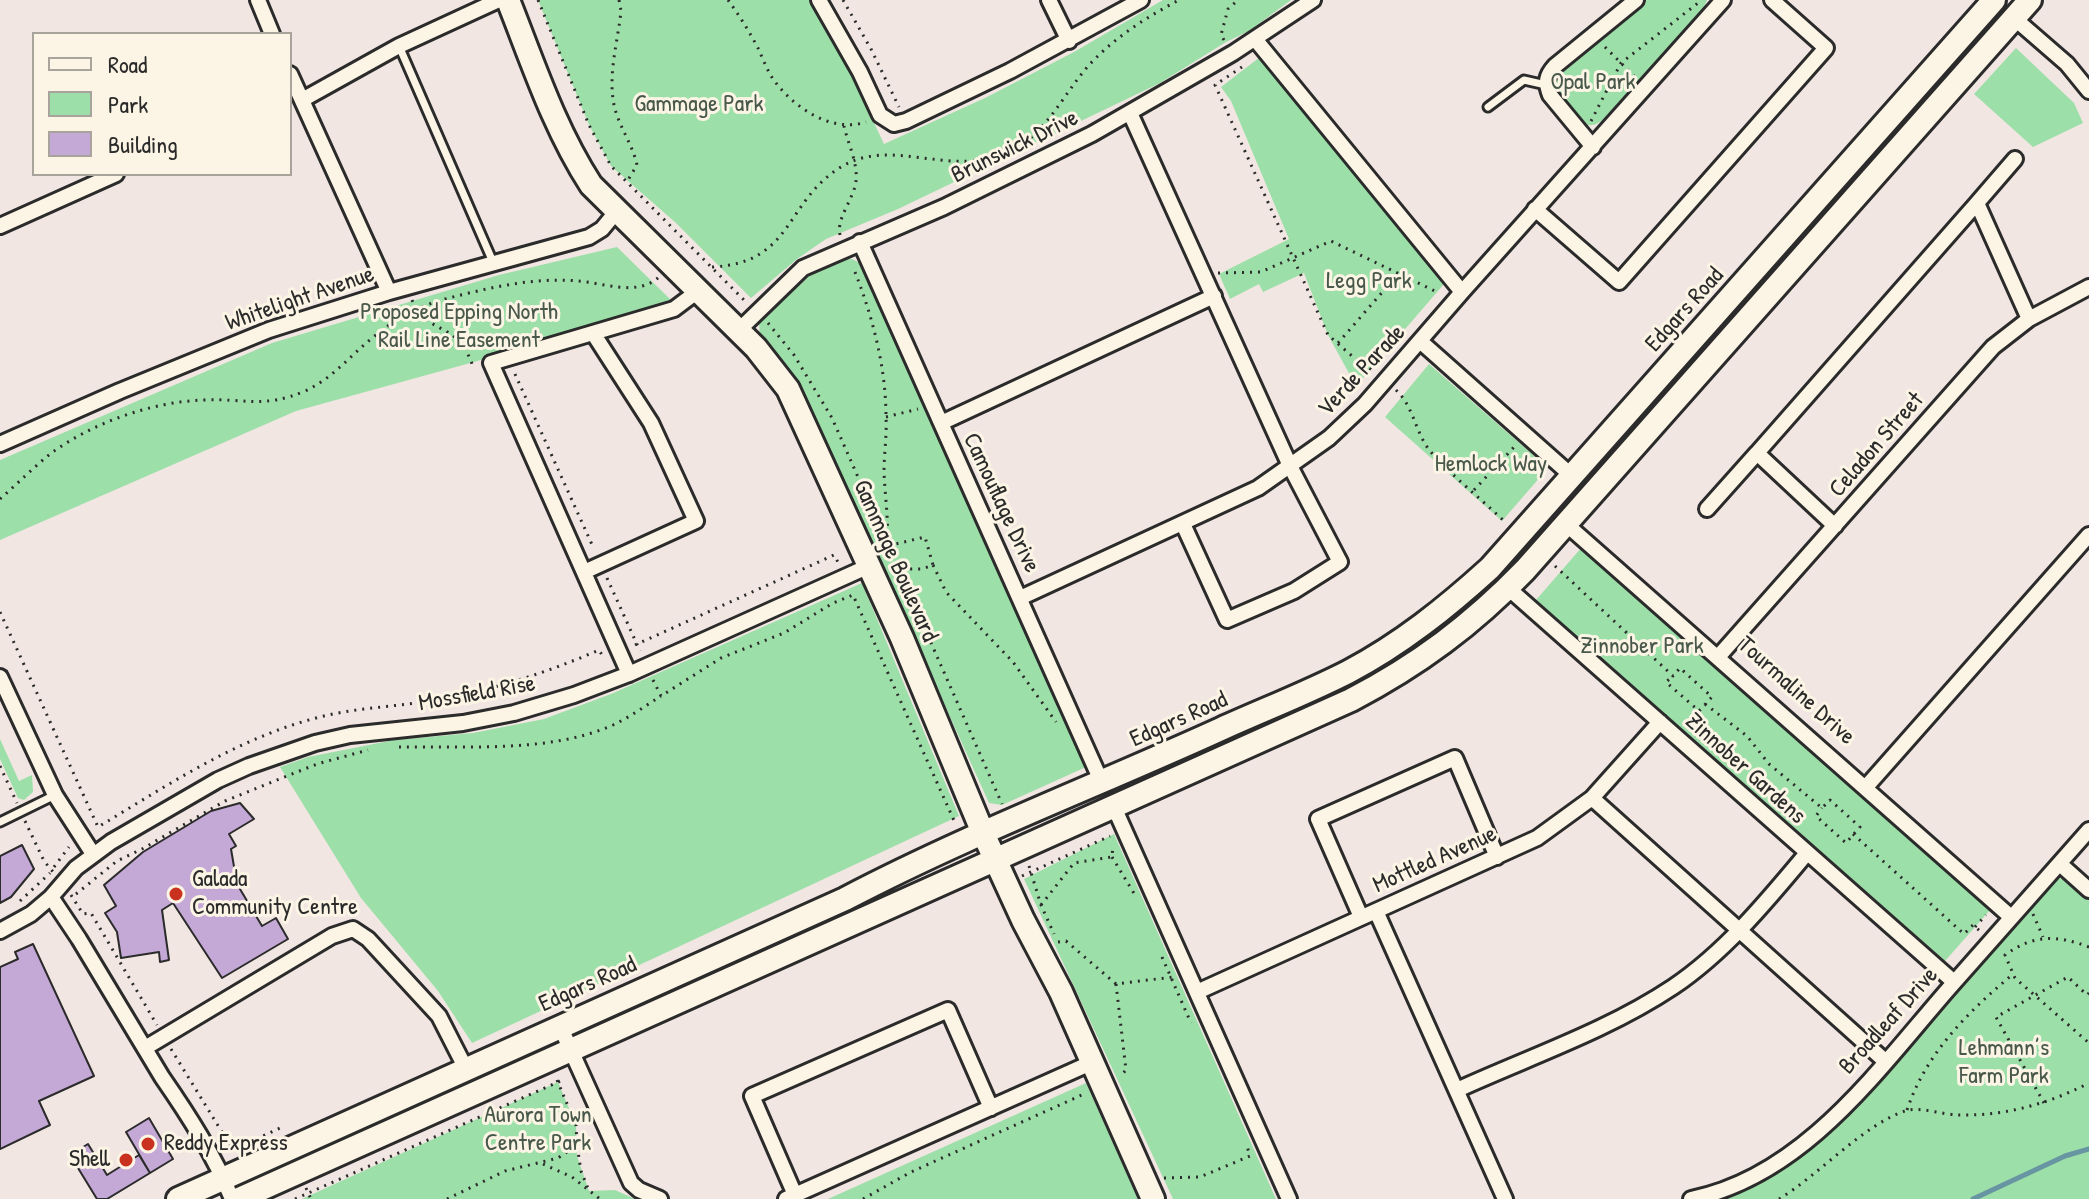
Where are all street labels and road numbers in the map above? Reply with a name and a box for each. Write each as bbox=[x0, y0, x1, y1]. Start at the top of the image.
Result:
street label: Brunswick Drive bbox=[947, 104, 1083, 190]
street label: Whitelight Avenue bbox=[222, 260, 378, 338]
street label: Edgars Road bbox=[1640, 262, 1730, 358]
street label: Verde Parade bbox=[1312, 319, 1412, 423]
street label: Celadon Street bbox=[1824, 387, 1930, 503]
street label: Camouflage Drive bbox=[956, 429, 1046, 577]
street label: Gammage Boulevard bbox=[847, 476, 943, 646]
street label: Tourmaline Drive bbox=[1731, 631, 1861, 751]
street label: Mossfield Rise bbox=[416, 670, 538, 718]
street label: Edgars Road bbox=[1126, 686, 1232, 754]
street label: Zinnober Gardens bbox=[1679, 707, 1811, 831]
street label: Mottled Avenue bbox=[1369, 820, 1501, 900]
street label: Edgars Road bbox=[535, 951, 641, 1019]
street label: Broadleaf Drive bbox=[1833, 961, 1945, 1081]

